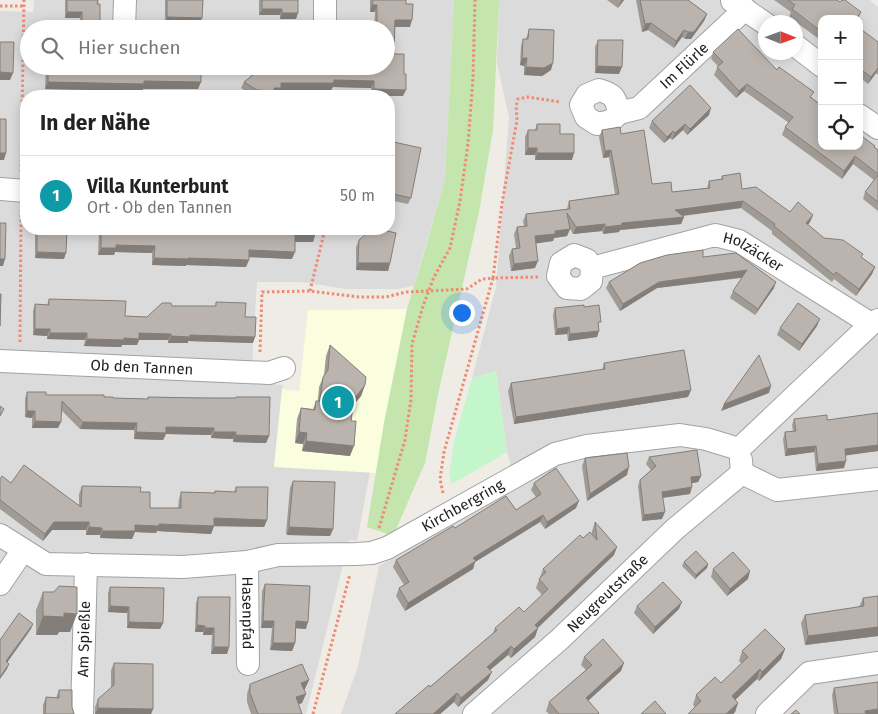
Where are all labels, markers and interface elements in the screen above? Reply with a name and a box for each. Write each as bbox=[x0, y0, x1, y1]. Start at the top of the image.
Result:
north arrow bbox=[758, 15, 803, 60]
map controls bbox=[818, 15, 863, 150]
button: + bbox=[818, 15, 863, 60]
search box bbox=[20, 20, 395, 75]
icon: search bbox=[38, 34, 66, 62]
text: Hier suchen bbox=[78, 36, 181, 59]
street label: Im Flürle bbox=[656, 39, 712, 93]
button: − bbox=[818, 60, 863, 105]
button: locate bbox=[818, 105, 863, 150]
text: In der Nähe bbox=[40, 110, 150, 136]
text: Villa Kunterbunt bbox=[87, 175, 229, 198]
text: 1 bbox=[52, 186, 60, 205]
text: 50 m bbox=[340, 186, 375, 205]
text: Ort · Ob den Tannen bbox=[87, 198, 232, 217]
street label: Holzäcker bbox=[721, 228, 787, 276]
your location bbox=[449, 300, 475, 326]
street label: Ob den Tannen bbox=[90, 356, 194, 379]
pin: 1 bbox=[322, 383, 354, 421]
street label: Kirchbergring bbox=[418, 475, 507, 536]
street label: Neugreutstraße bbox=[563, 550, 652, 636]
street label: Hasenpfad bbox=[238, 576, 257, 650]
street label: Am Spießle bbox=[74, 601, 94, 677]

